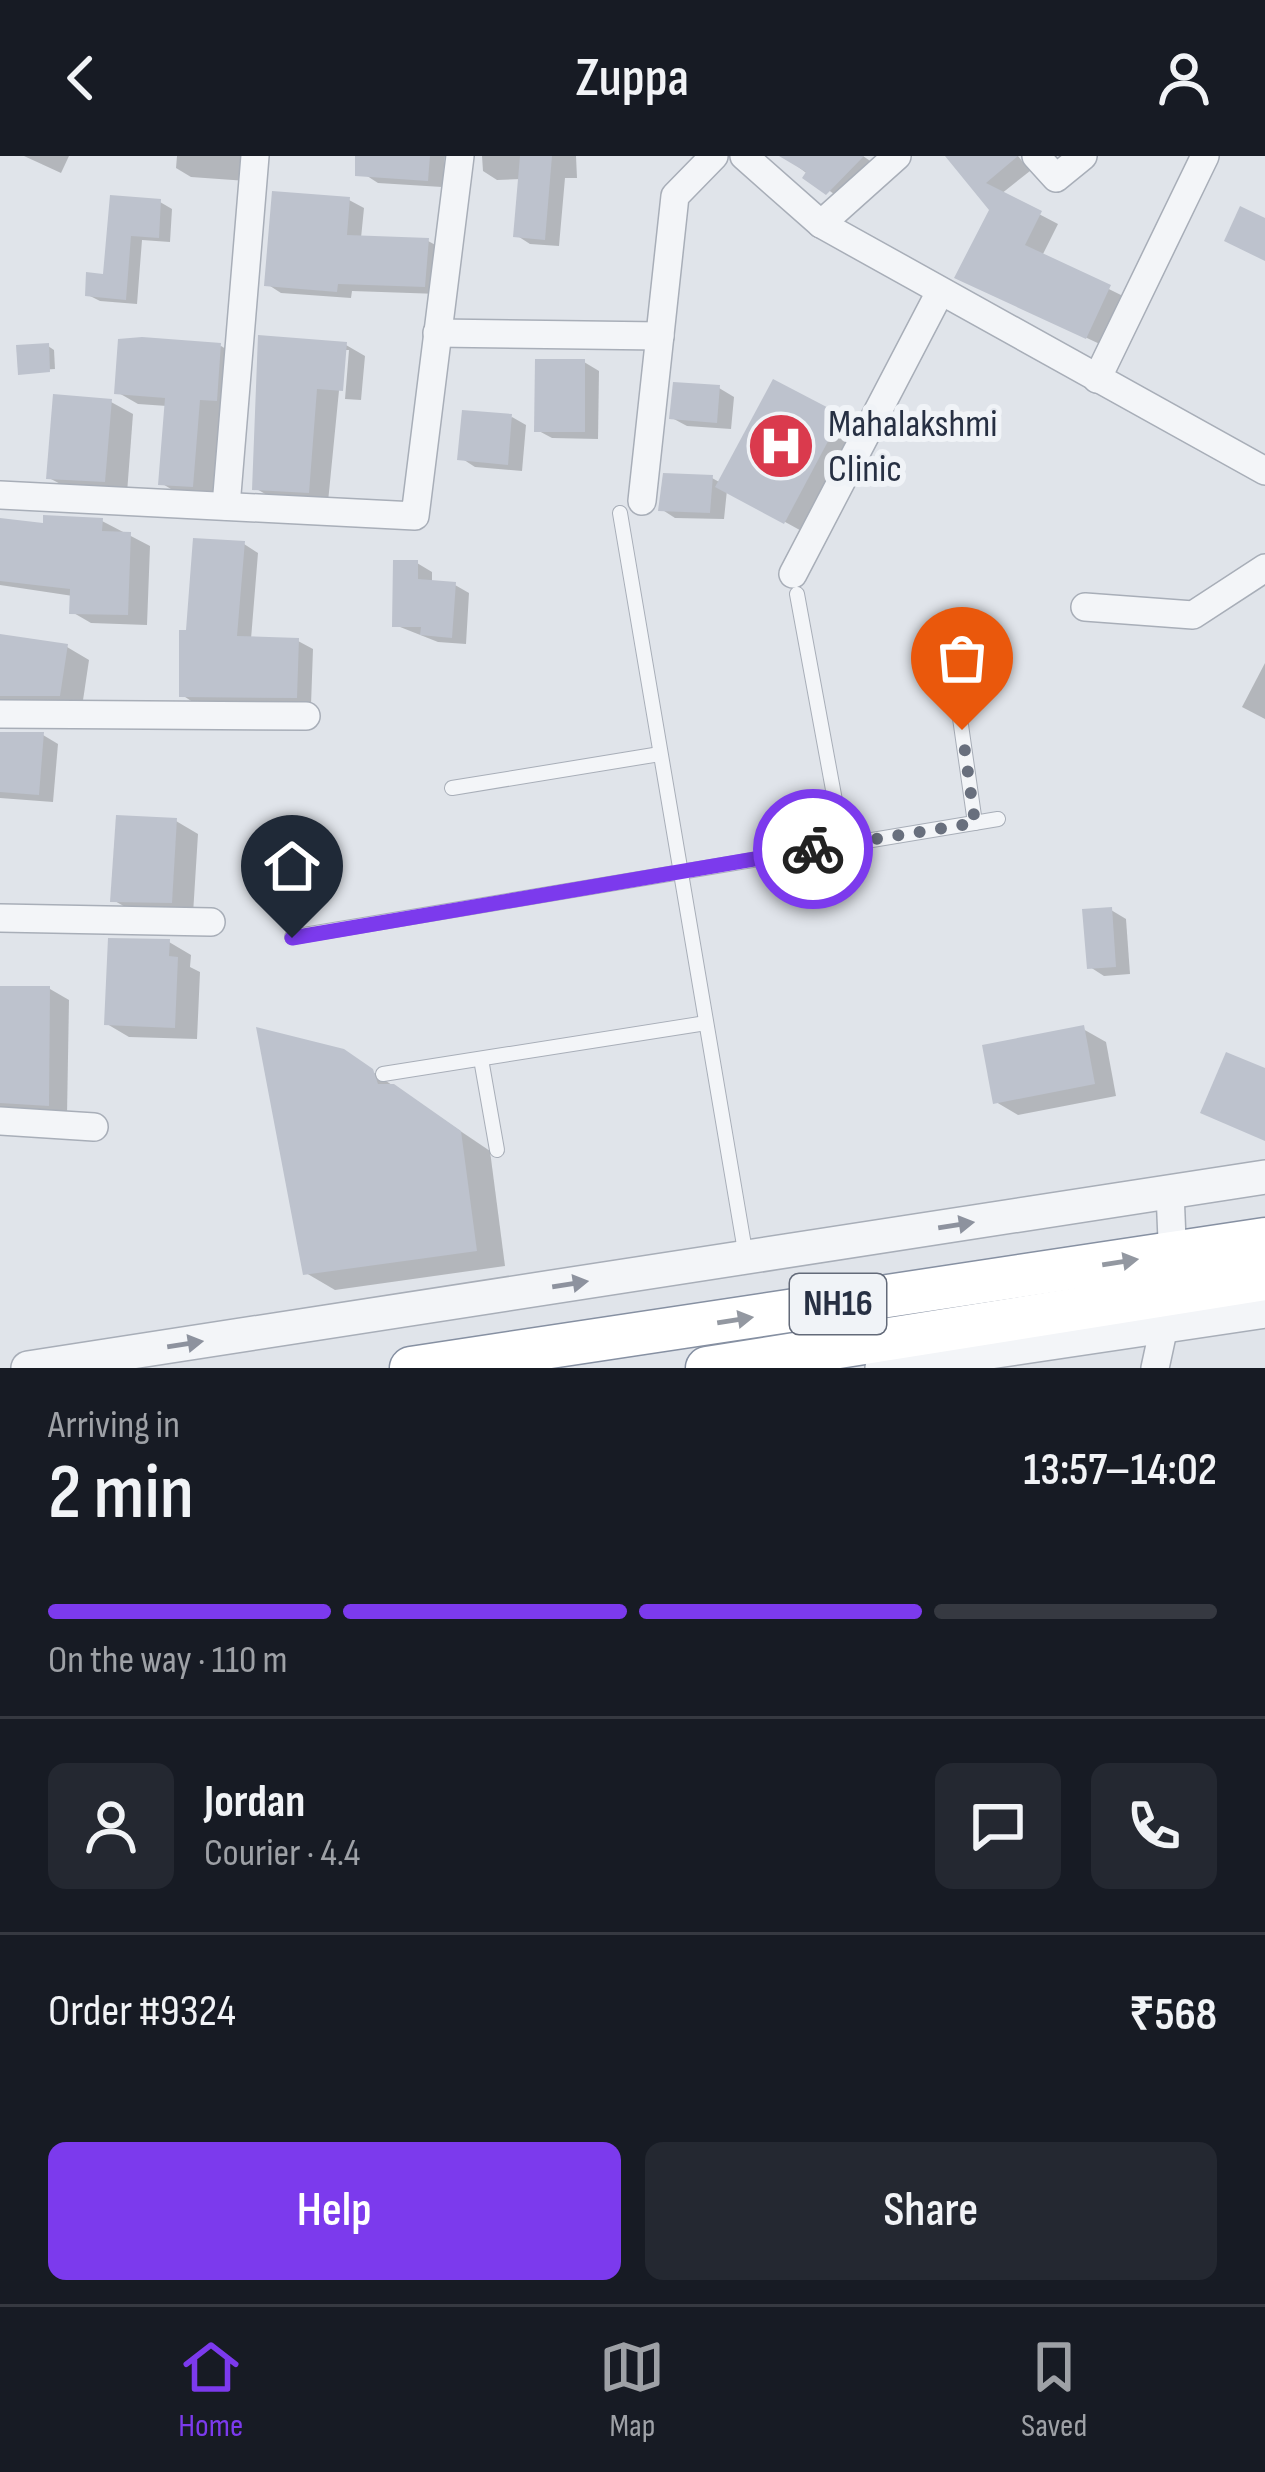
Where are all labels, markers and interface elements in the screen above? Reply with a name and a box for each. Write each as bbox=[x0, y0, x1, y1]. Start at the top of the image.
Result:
icon: back bbox=[48, 45, 114, 111]
icon: person bbox=[1151, 45, 1217, 111]
text: Zuppa bbox=[576, 46, 689, 111]
place label: Mahalakshmi Clinic bbox=[828, 401, 998, 493]
hospital icon: Mahalakshmi Clinic bbox=[746, 411, 816, 481]
pin bbox=[911, 607, 1013, 730]
icon: bag bbox=[929, 625, 995, 691]
courier bbox=[753, 789, 873, 909]
pin bbox=[241, 815, 343, 938]
icon: bike bbox=[780, 816, 846, 882]
icon: home bbox=[259, 833, 325, 899]
one-way arrow bbox=[937, 1215, 975, 1234]
one-way arrow bbox=[1102, 1252, 1140, 1271]
road number: NH16 bbox=[790, 1274, 886, 1334]
one-way arrow bbox=[552, 1275, 590, 1293]
one-way arrow bbox=[716, 1310, 754, 1328]
one-way arrow bbox=[167, 1334, 204, 1353]
text: Arriving in bbox=[48, 1402, 180, 1449]
text: 13:57–14:02 bbox=[1023, 1443, 1217, 1498]
text: 2 min bbox=[48, 1447, 194, 1540]
text: On the way · 110 m bbox=[48, 1637, 288, 1684]
button: person bbox=[48, 1763, 174, 1889]
button: chat bbox=[935, 1763, 1061, 1889]
button: phone bbox=[1091, 1763, 1217, 1889]
text: Jordan bbox=[204, 1775, 305, 1830]
text: Courier · 4.4 bbox=[204, 1830, 360, 1877]
text: Order #9324 bbox=[48, 1984, 236, 2039]
text: ₹568 bbox=[1129, 1988, 1217, 2043]
button: Help bbox=[48, 2142, 621, 2280]
button: Share bbox=[645, 2142, 1217, 2280]
tab: Home bbox=[178, 2334, 244, 2446]
tab: Map bbox=[599, 2334, 665, 2446]
tab: Saved bbox=[1021, 2334, 1087, 2446]

